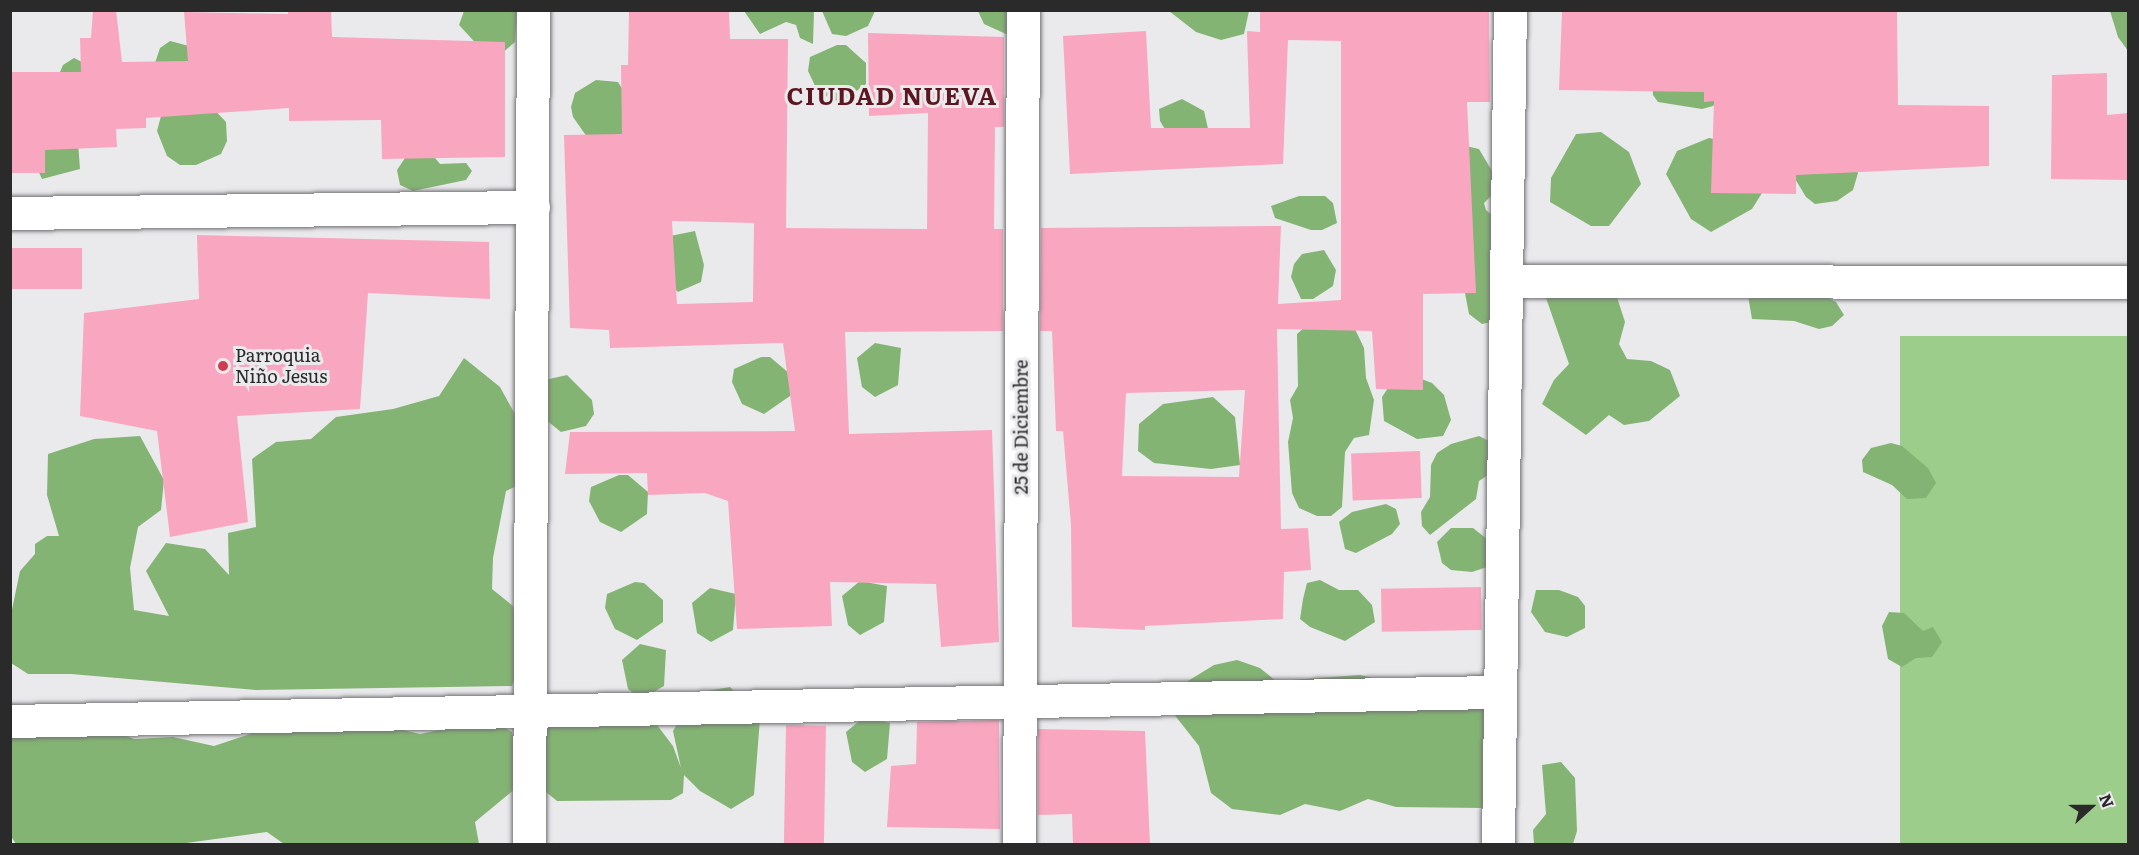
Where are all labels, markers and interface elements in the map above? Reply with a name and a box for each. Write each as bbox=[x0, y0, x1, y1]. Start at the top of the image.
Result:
district label: CIUDAD NUEVA bbox=[786, 81, 998, 109]
place label: Parroquia Niño Jesus bbox=[235, 345, 327, 388]
marker: Parroquia Niño Jesus bbox=[216, 359, 230, 373]
street label: 25 de Diciembre bbox=[1010, 360, 1032, 494]
north arrow bbox=[2061, 777, 2121, 837]
text: N bbox=[2094, 790, 2121, 811]

